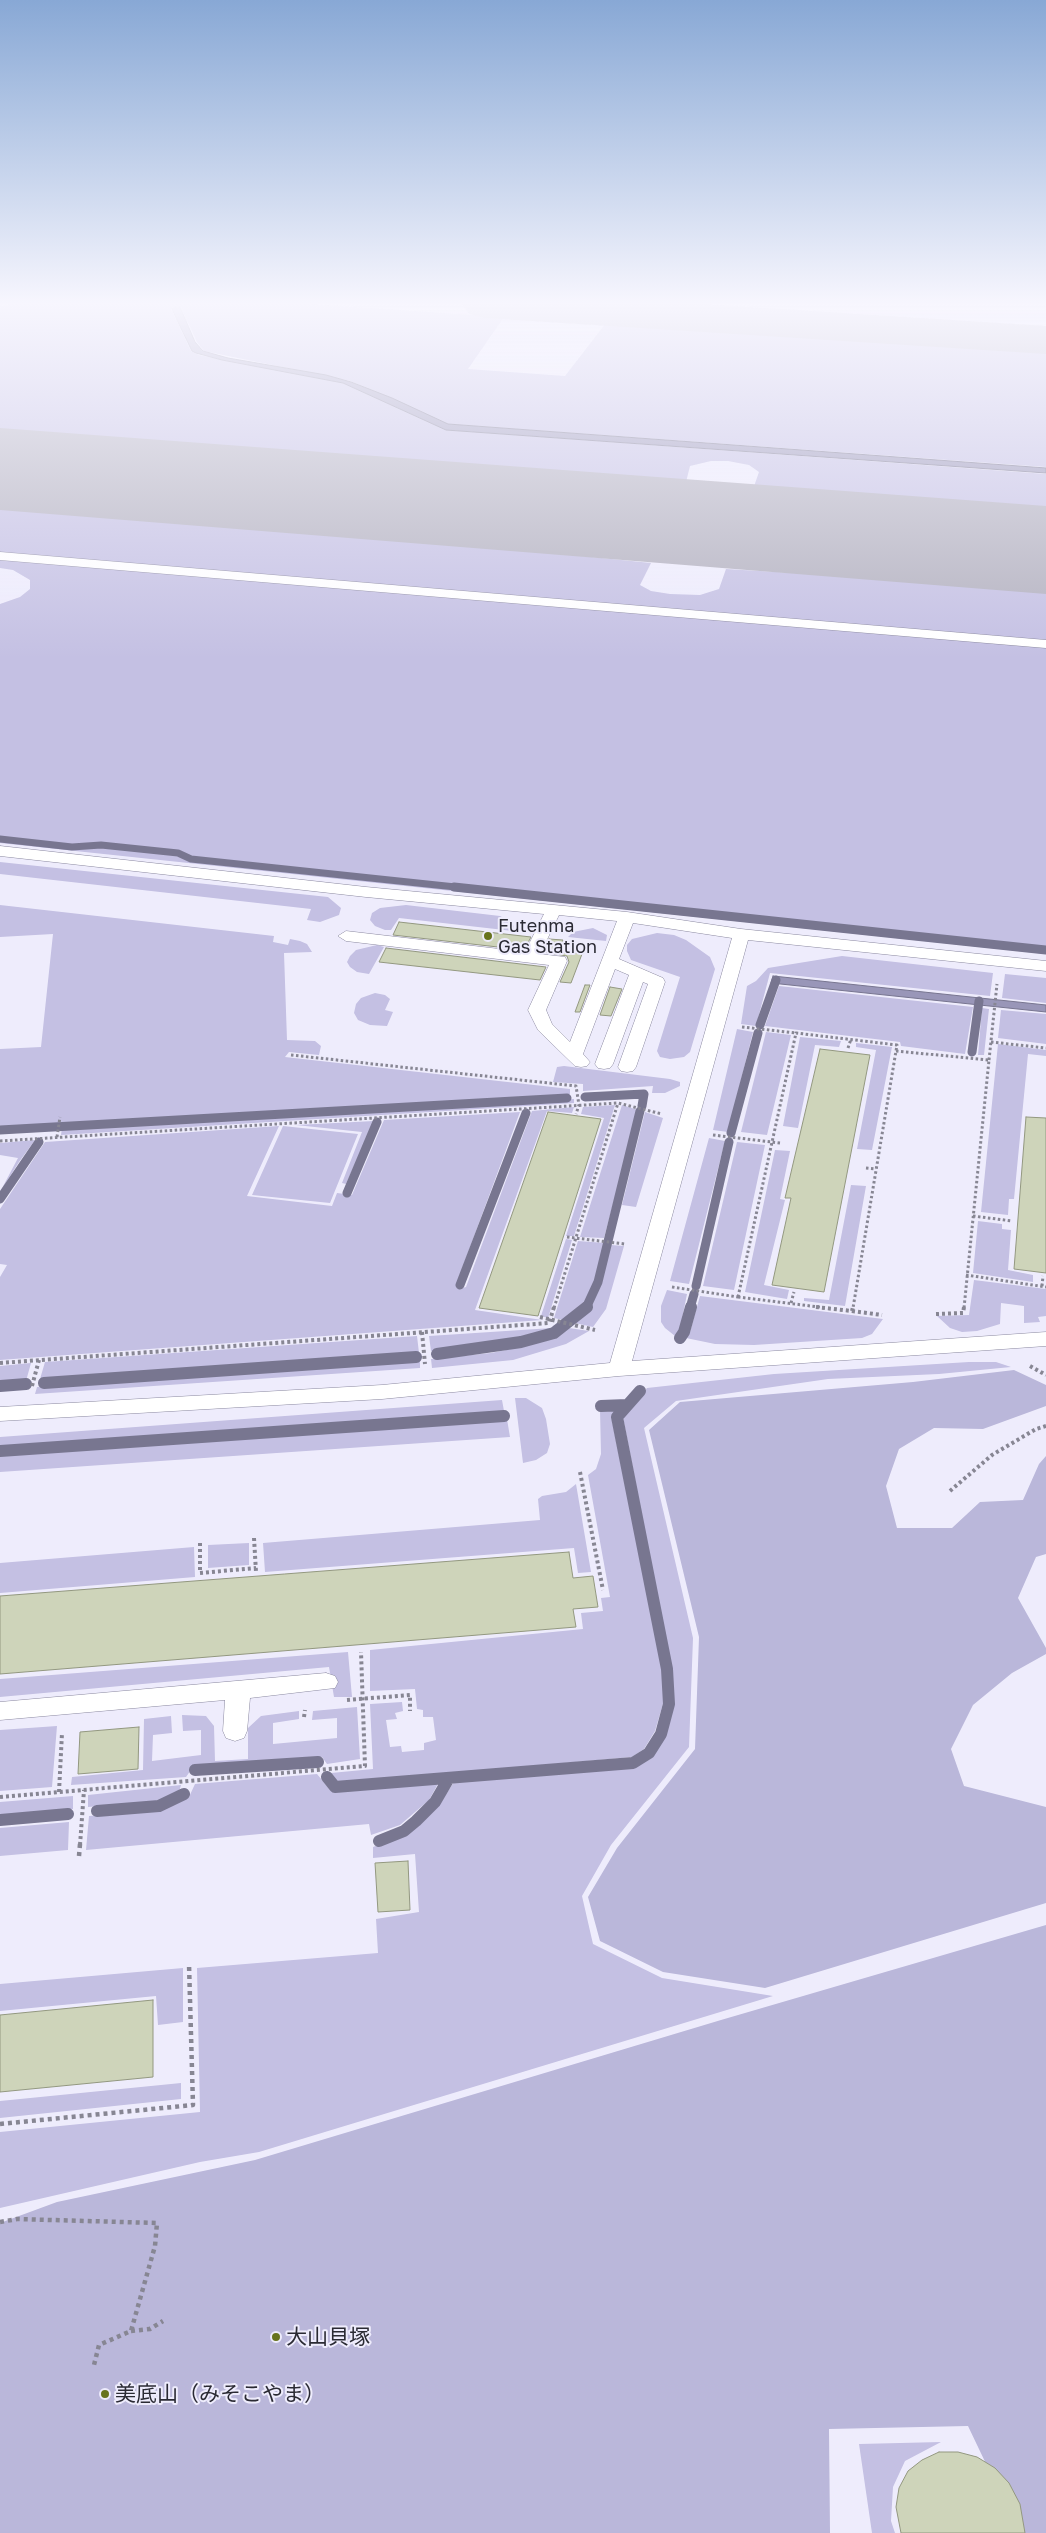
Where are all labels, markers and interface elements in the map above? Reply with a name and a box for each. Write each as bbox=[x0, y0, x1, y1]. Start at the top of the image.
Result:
place label: Futenma Gas Station bbox=[498, 915, 597, 958]
marker: Futenma Gas Station bbox=[482, 930, 494, 942]
place label: 大山貝塚 bbox=[286, 2324, 370, 2350]
marker: 大山貝塚 bbox=[270, 2331, 282, 2343]
place label: 美底山（みそこやま） bbox=[115, 2381, 325, 2407]
marker: 美底山（みそこやま） bbox=[99, 2388, 111, 2400]

